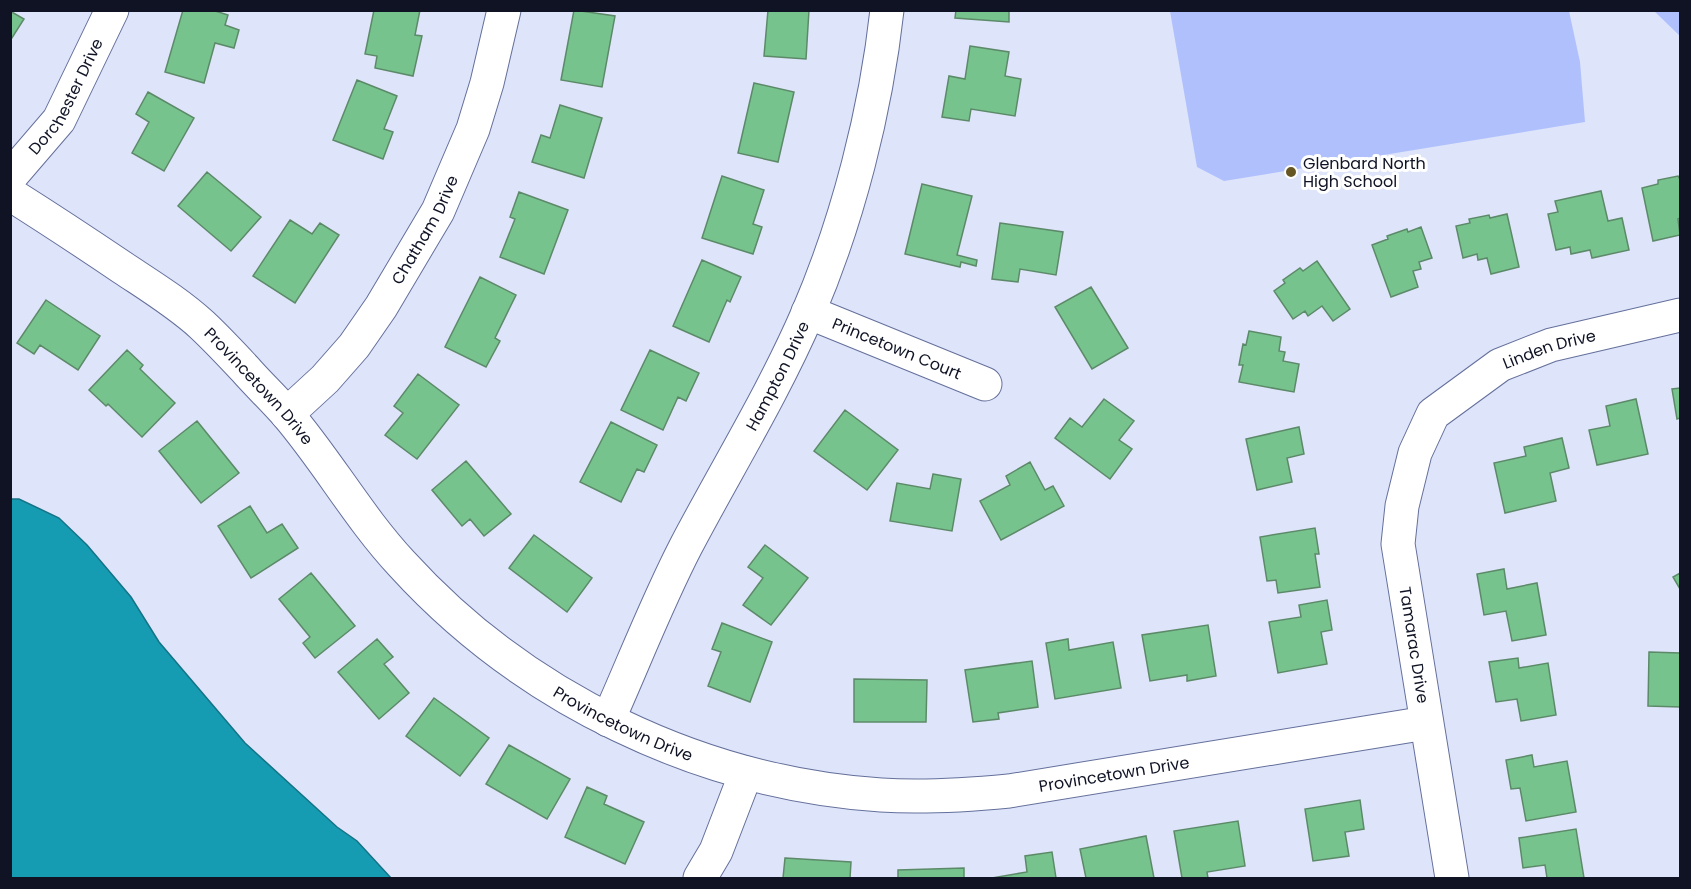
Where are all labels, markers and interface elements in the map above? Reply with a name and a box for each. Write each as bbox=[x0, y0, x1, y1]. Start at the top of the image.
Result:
street label: Dorchester Drive bbox=[23, 34, 108, 159]
place label: Glenbard North High School bbox=[1303, 152, 1426, 193]
marker: Glenbard North High School bbox=[1284, 165, 1298, 179]
street label: Chatham Drive bbox=[386, 172, 464, 288]
street label: Princetown Court bbox=[829, 312, 965, 385]
street label: Hampton Drive bbox=[740, 317, 815, 435]
street label: Provincetown Drive bbox=[199, 322, 319, 449]
street label: Linden Drive bbox=[1499, 323, 1598, 374]
street label: Tamarac Drive bbox=[1393, 585, 1435, 705]
street label: Provincetown Drive bbox=[549, 680, 696, 767]
street label: Provincetown Drive bbox=[1037, 750, 1191, 797]

